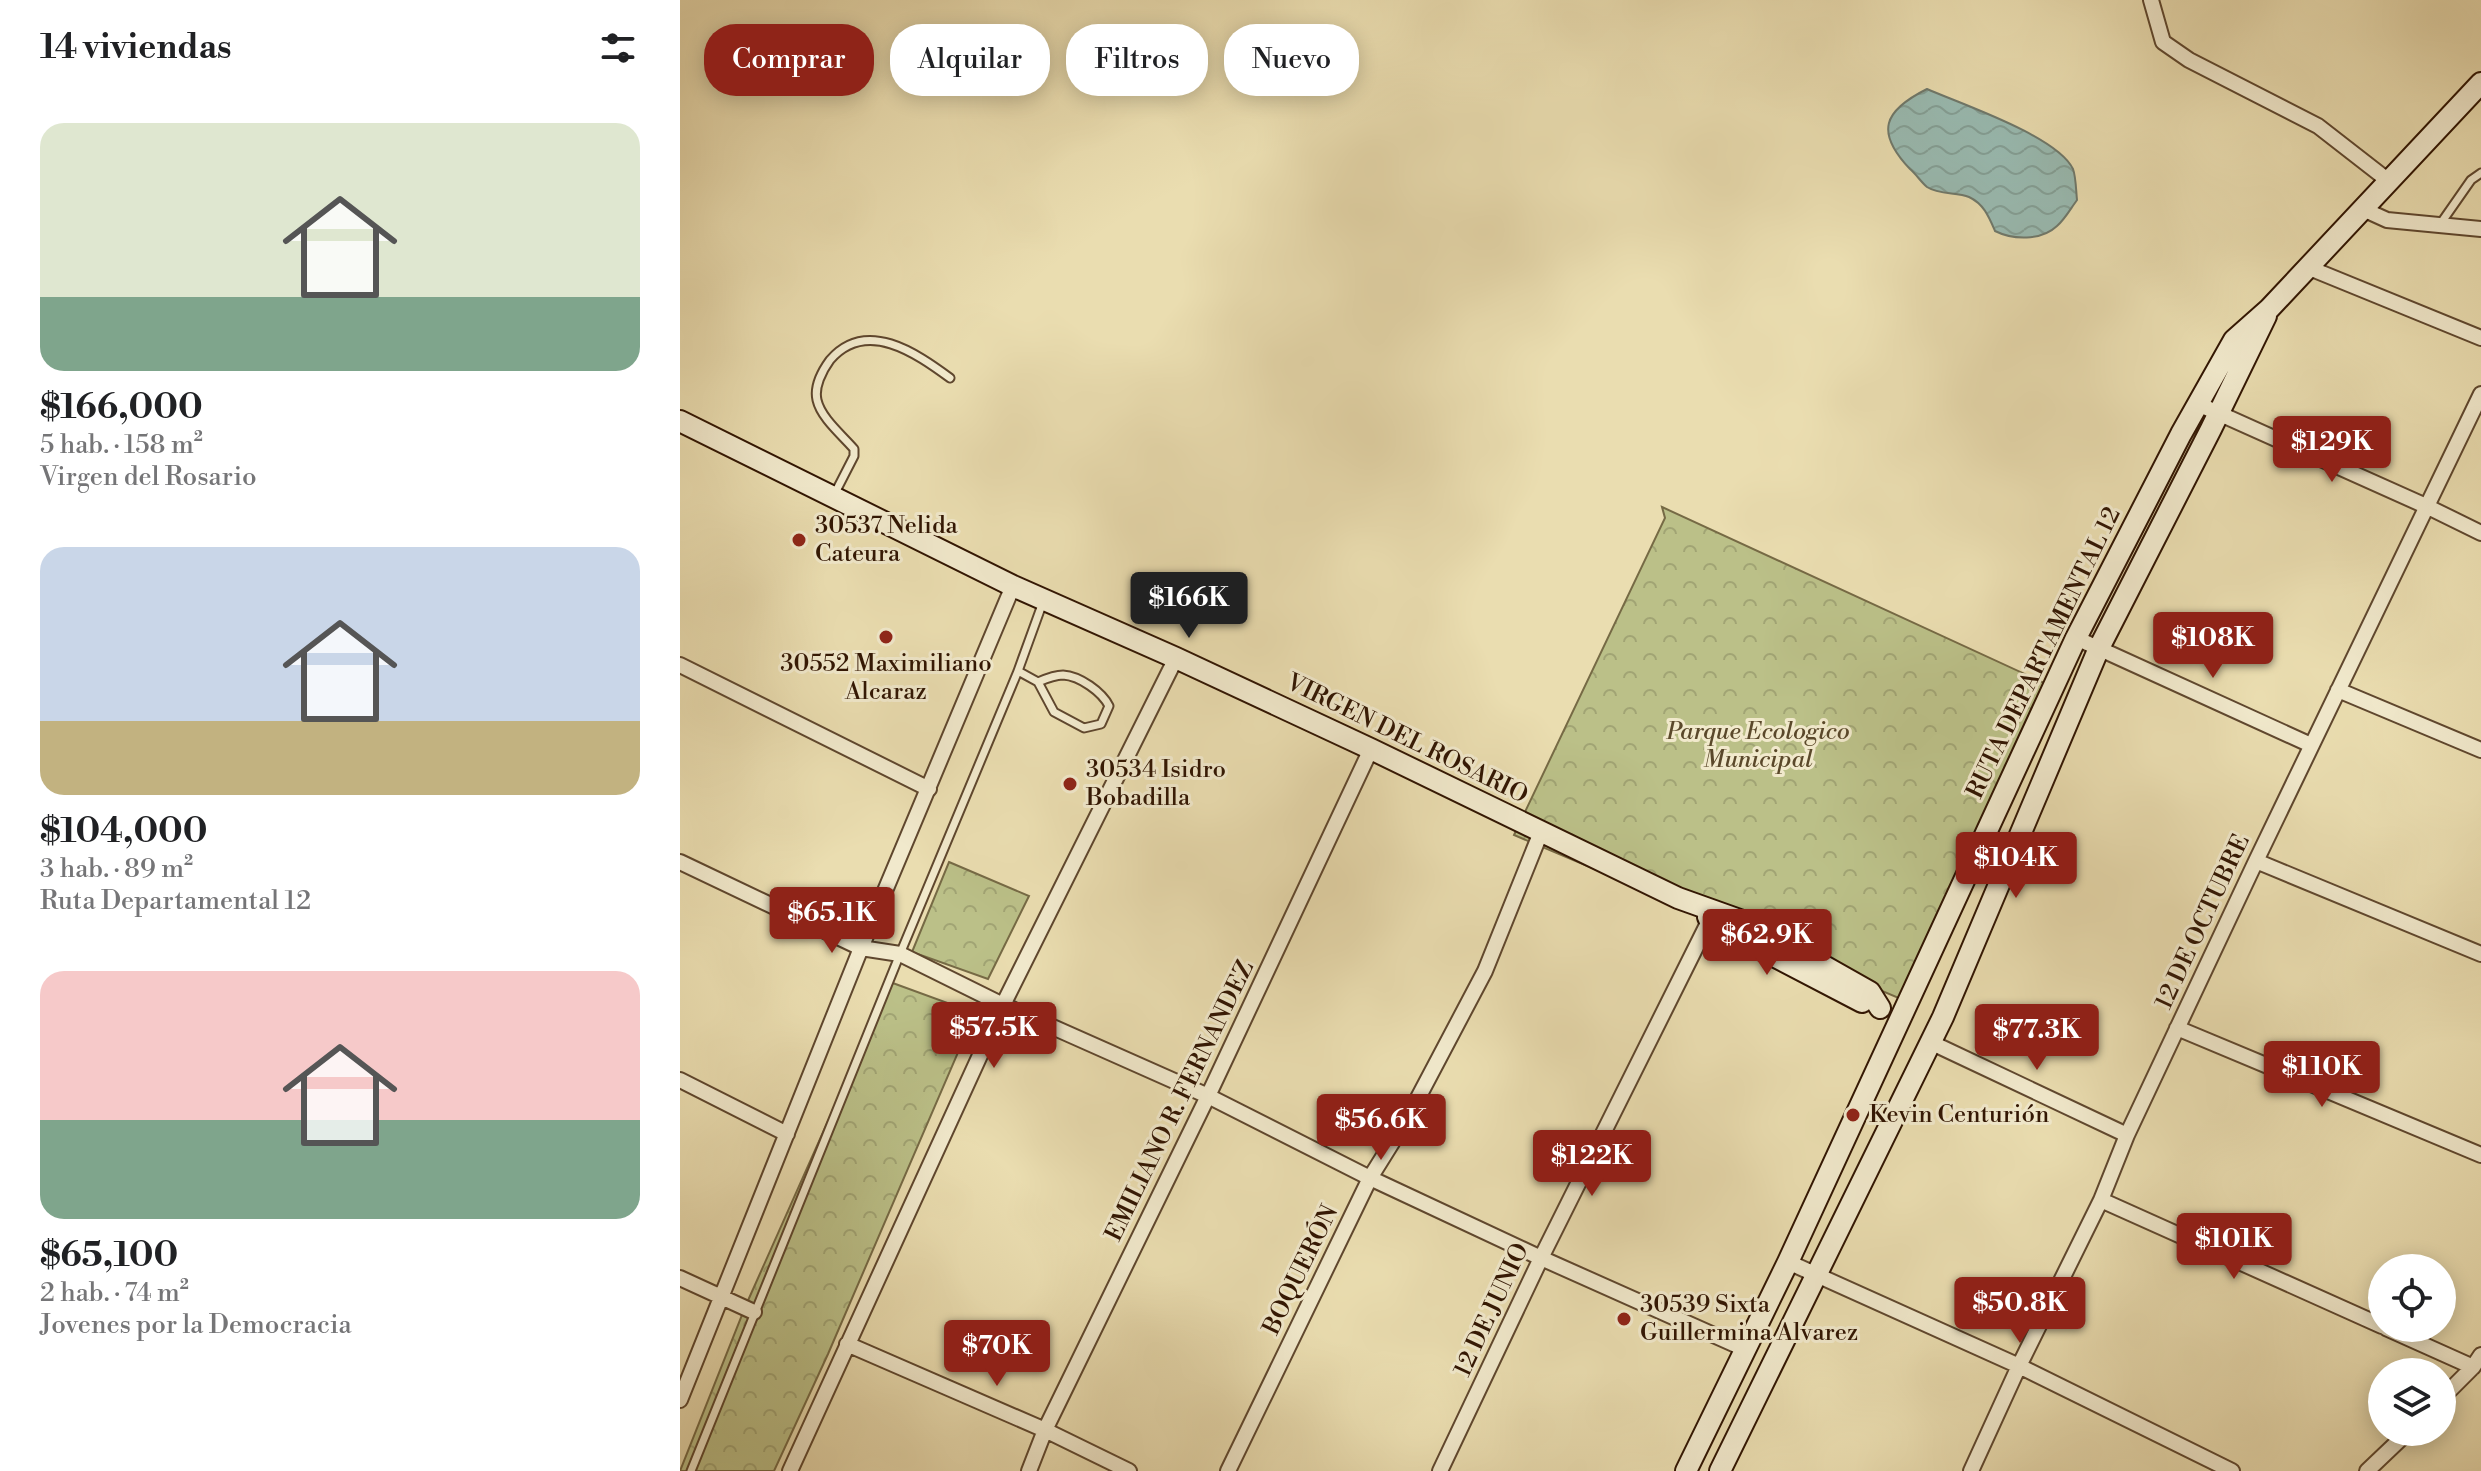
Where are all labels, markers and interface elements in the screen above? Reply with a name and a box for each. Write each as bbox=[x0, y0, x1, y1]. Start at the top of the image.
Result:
chip: Comprar bbox=[704, 24, 874, 96]
chip: Alquilar bbox=[890, 24, 1050, 96]
chip: Filtros bbox=[1066, 24, 1208, 96]
chip: Nuevo bbox=[1224, 24, 1359, 96]
icon: filters bbox=[596, 26, 640, 70]
text: 14 viviendas bbox=[40, 27, 232, 69]
icon: home bbox=[268, 175, 412, 319]
text: $166,000 bbox=[40, 387, 203, 429]
pin: $129K bbox=[2276, 416, 2388, 484]
text: $129K bbox=[2291, 426, 2373, 458]
text: 5 hab. · 158 m² bbox=[40, 429, 203, 461]
text: Virgen del Rosario bbox=[40, 461, 257, 493]
street label: RUTA DEPARTAMENTAL 12 bbox=[1960, 502, 2128, 804]
place label: 30537 Nelida Cateura bbox=[815, 511, 959, 569]
marker: 30537 Nelida Cateura bbox=[790, 531, 808, 549]
pin: $166K bbox=[1133, 572, 1245, 640]
text: $166K bbox=[1149, 582, 1229, 614]
icon: home bbox=[268, 599, 412, 743]
pin: $108K bbox=[2157, 612, 2269, 680]
text: $108K bbox=[2171, 622, 2255, 654]
marker: 30552 Maximiliano Alcaraz bbox=[877, 628, 895, 646]
place label: 30552 Maximiliano Alcaraz bbox=[780, 649, 992, 707]
street label: VIRGEN DEL ROSARIO bbox=[1280, 667, 1533, 811]
park label: Parque Ecologico Municipal bbox=[1666, 717, 1849, 775]
place label: 30534 Isidro Bobadilla bbox=[1085, 755, 1226, 813]
marker: 30534 Isidro Bobadilla bbox=[1061, 775, 1079, 793]
text: $104,000 bbox=[40, 811, 208, 853]
street label: 12 DE OCTUBRE bbox=[2149, 830, 2257, 1014]
pin: $104K bbox=[1960, 832, 2072, 900]
text: $104K bbox=[1974, 842, 2058, 874]
text: 3 hab. · 89 m² bbox=[40, 853, 193, 885]
text: Ruta Departamental 12 bbox=[40, 885, 311, 917]
pin: $65.1K bbox=[767, 887, 897, 955]
text: $65.1K bbox=[788, 897, 876, 929]
pin: $62.9K bbox=[1702, 909, 1832, 977]
text: $62.9K bbox=[1721, 919, 1813, 951]
street label: EMILIANO R. FERNANDEZ bbox=[1099, 956, 1261, 1246]
pin: $57.5K bbox=[929, 1002, 1059, 1070]
pin: $77.3K bbox=[1972, 1004, 2102, 1072]
text: $57.5K bbox=[949, 1012, 1039, 1044]
text: $77.3K bbox=[1993, 1014, 2081, 1046]
icon: home bbox=[268, 1023, 412, 1167]
pin: $110K bbox=[2266, 1041, 2378, 1109]
text: $110K bbox=[2282, 1051, 2362, 1083]
pin: $56.6K bbox=[1316, 1094, 1446, 1162]
place label: Kevin Centurión bbox=[1869, 1100, 2049, 1130]
text: $56.6K bbox=[1335, 1104, 1427, 1136]
marker: Kevin Centurión bbox=[1844, 1106, 1862, 1124]
pin: $122K bbox=[1536, 1130, 1648, 1198]
text: $122K bbox=[1551, 1140, 1633, 1172]
street label: BOQUERÓN bbox=[1255, 1199, 1345, 1341]
pin: $101K bbox=[2178, 1213, 2290, 1281]
text: $101K bbox=[2195, 1223, 2273, 1255]
text: $65,100 bbox=[40, 1235, 178, 1277]
street label: 12 DE JUNIO bbox=[1448, 1238, 1536, 1382]
map controls bbox=[2368, 1254, 2456, 1446]
button: locate bbox=[2368, 1254, 2456, 1342]
text: 2 hab. · 74 m² bbox=[40, 1277, 189, 1309]
pin: $50.8K bbox=[1955, 1277, 2085, 1345]
text: $50.8K bbox=[1972, 1287, 2068, 1319]
place label: 30539 Sixta Guillermina Alvarez bbox=[1640, 1290, 1858, 1348]
text: Jovenes por la Democracia bbox=[40, 1309, 352, 1341]
marker: 30539 Sixta Guillermina Alvarez bbox=[1615, 1310, 1633, 1328]
pin: $70K bbox=[950, 1320, 1044, 1388]
text: $70K bbox=[962, 1330, 1032, 1362]
button: layers bbox=[2368, 1358, 2456, 1446]

